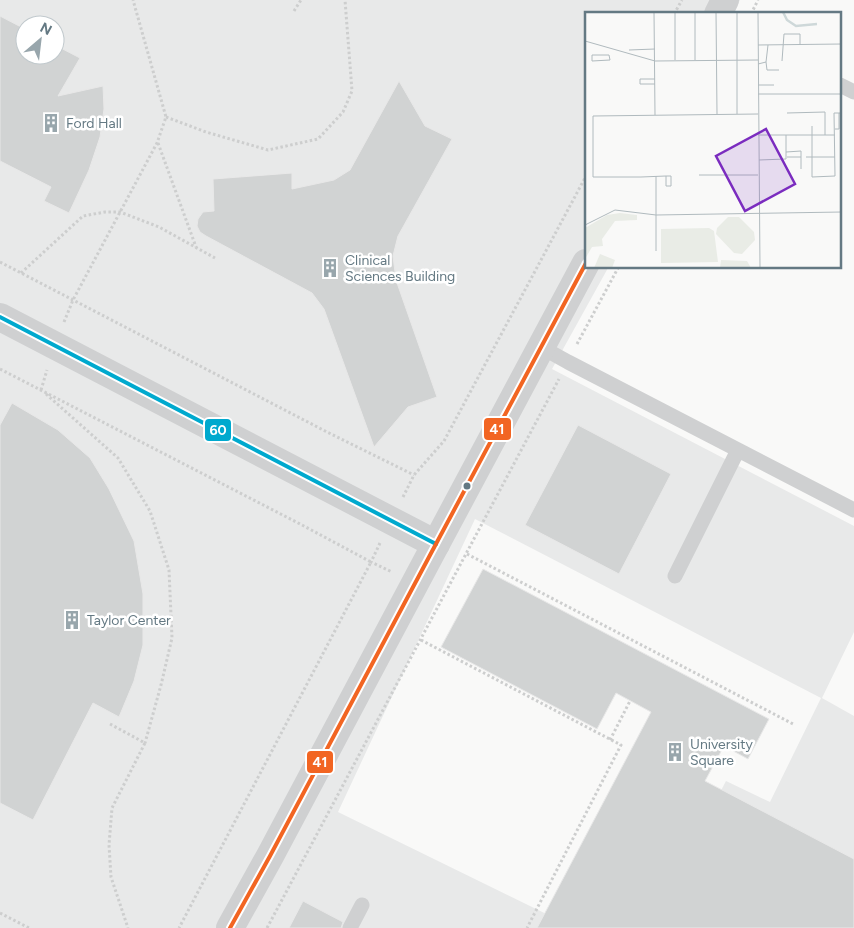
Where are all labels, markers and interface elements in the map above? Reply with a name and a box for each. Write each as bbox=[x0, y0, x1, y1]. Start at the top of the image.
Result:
inset map bbox=[585, 12, 842, 269]
north arrow bbox=[15, 15, 65, 65]
text: N bbox=[37, 19, 55, 39]
building icon: Ford Hall bbox=[40, 112, 62, 134]
place label: Ford Hall bbox=[66, 115, 122, 132]
place label: Clinical Sciences Building bbox=[345, 252, 455, 285]
building icon: Clinical Sciences Building bbox=[319, 257, 341, 279]
line badge: 41 bbox=[483, 417, 512, 441]
line badge: 60 bbox=[204, 418, 232, 442]
text: 41 bbox=[490, 421, 504, 438]
text: 60 bbox=[209, 422, 227, 439]
unlabelled marker bbox=[462, 481, 472, 491]
building icon: Taylor Center bbox=[61, 609, 83, 631]
place label: Taylor Center bbox=[87, 612, 171, 629]
place label: University Square bbox=[690, 736, 754, 769]
building icon: University Square bbox=[664, 741, 686, 763]
line badge: 41 bbox=[306, 750, 334, 774]
text: 41 bbox=[313, 754, 327, 771]

